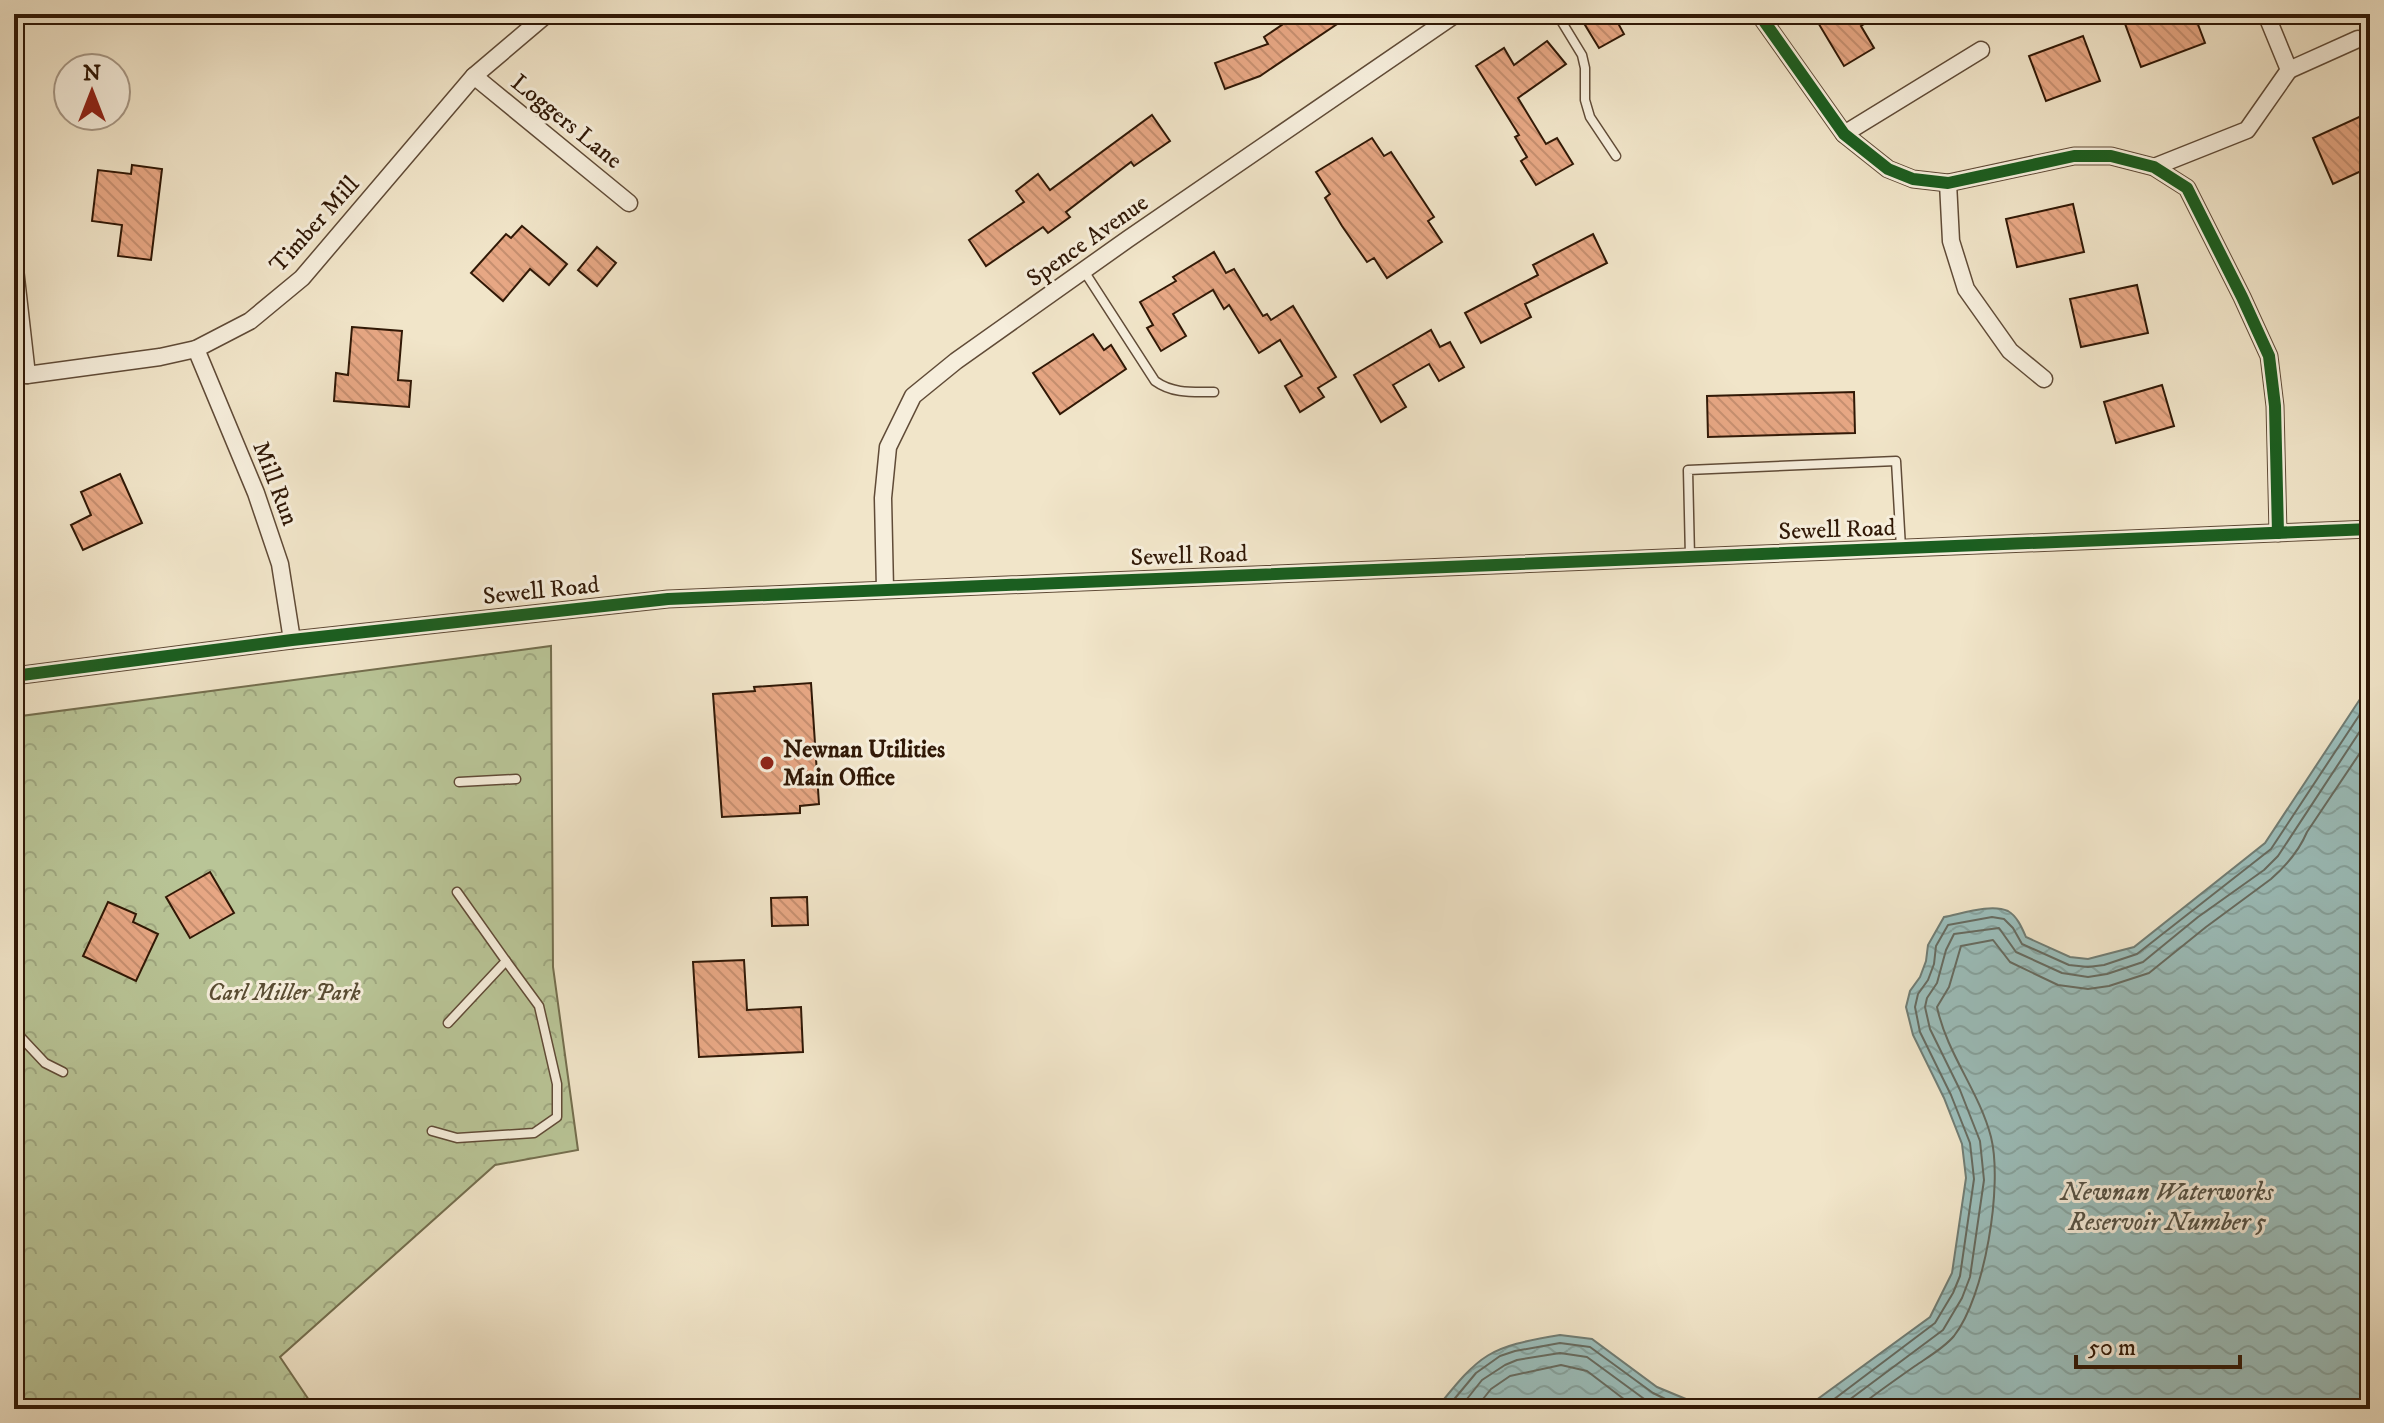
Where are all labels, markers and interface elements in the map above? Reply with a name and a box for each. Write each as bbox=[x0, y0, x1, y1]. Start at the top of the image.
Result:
north arrow bbox=[52, 52, 132, 132]
text: N bbox=[83, 60, 101, 87]
street label: Loggers Lane bbox=[505, 68, 628, 176]
street label: Timber Mill bbox=[263, 169, 367, 279]
street label: Spence Avenue bbox=[1021, 188, 1154, 294]
street label: Mill Run bbox=[245, 437, 305, 530]
street label: Sewell Road bbox=[1778, 513, 1896, 547]
street label: Sewell Road bbox=[1130, 539, 1248, 573]
street label: Sewell Road bbox=[481, 570, 601, 612]
place label: Newnan Utilities Main Office bbox=[783, 735, 945, 793]
marker: Newnan Utilities Main Office bbox=[758, 754, 776, 772]
park label: Carl Miller Park bbox=[207, 978, 361, 1008]
water label: Newnan Waterworks Reservoir Number 5 bbox=[2059, 1176, 2274, 1239]
scale bar bbox=[2076, 1319, 2240, 1369]
text: 50 m bbox=[2088, 1333, 2136, 1363]

